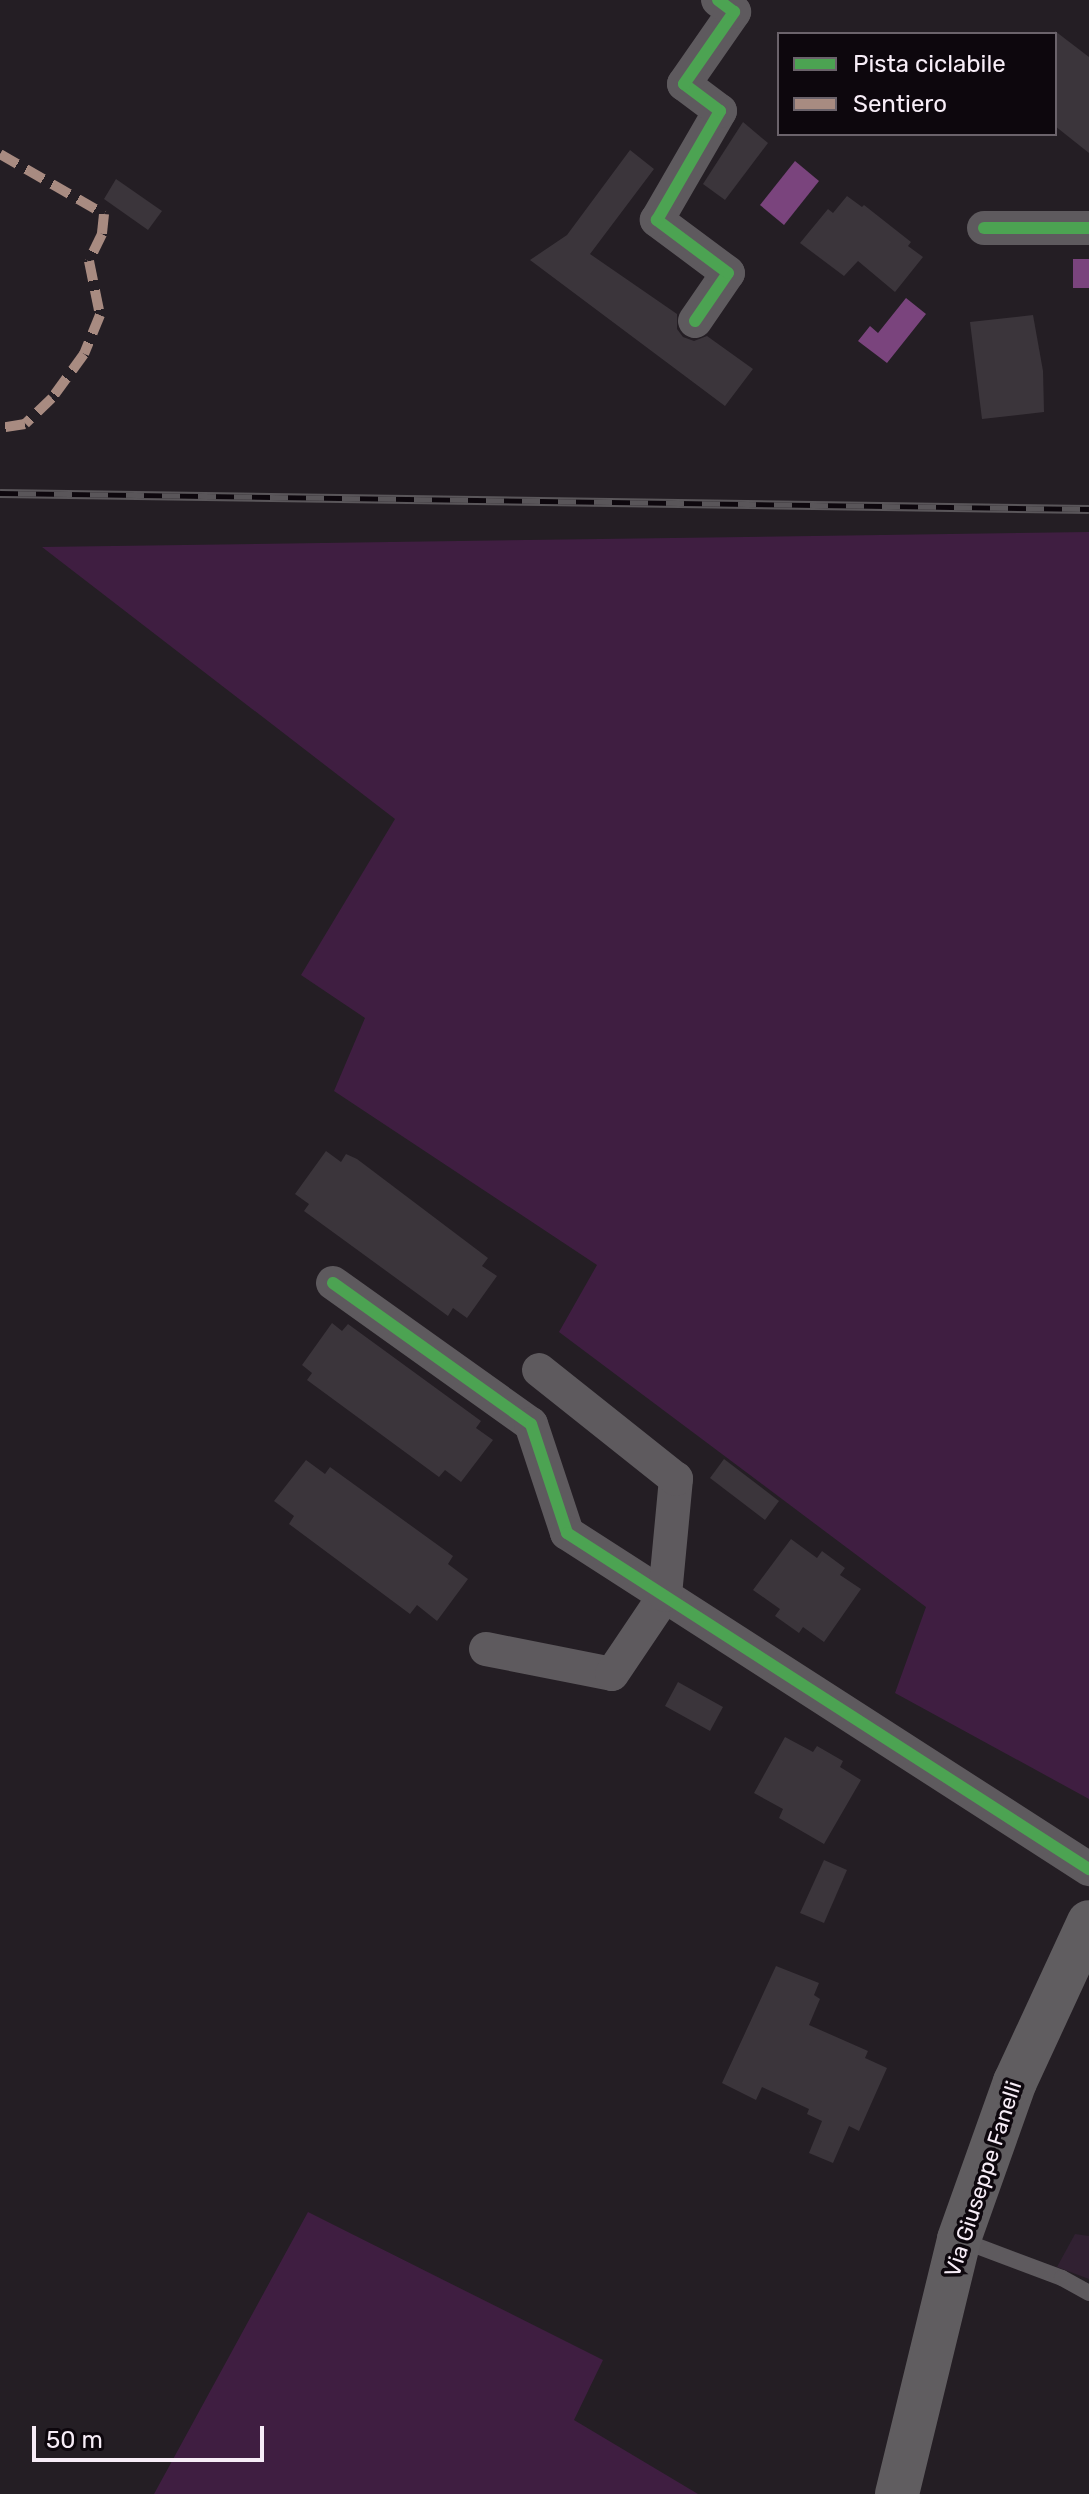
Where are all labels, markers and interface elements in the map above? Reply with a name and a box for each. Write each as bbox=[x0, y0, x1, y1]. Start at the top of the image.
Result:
legend bbox=[777, 32, 1057, 136]
text: Pista ciclabile bbox=[853, 50, 1006, 78]
text: Sentiero bbox=[853, 90, 947, 118]
street label: Via Giuseppe Fanelli bbox=[939, 2078, 1027, 2280]
scale bar bbox=[36, 2410, 268, 2460]
text: 50 m bbox=[46, 2426, 103, 2454]

